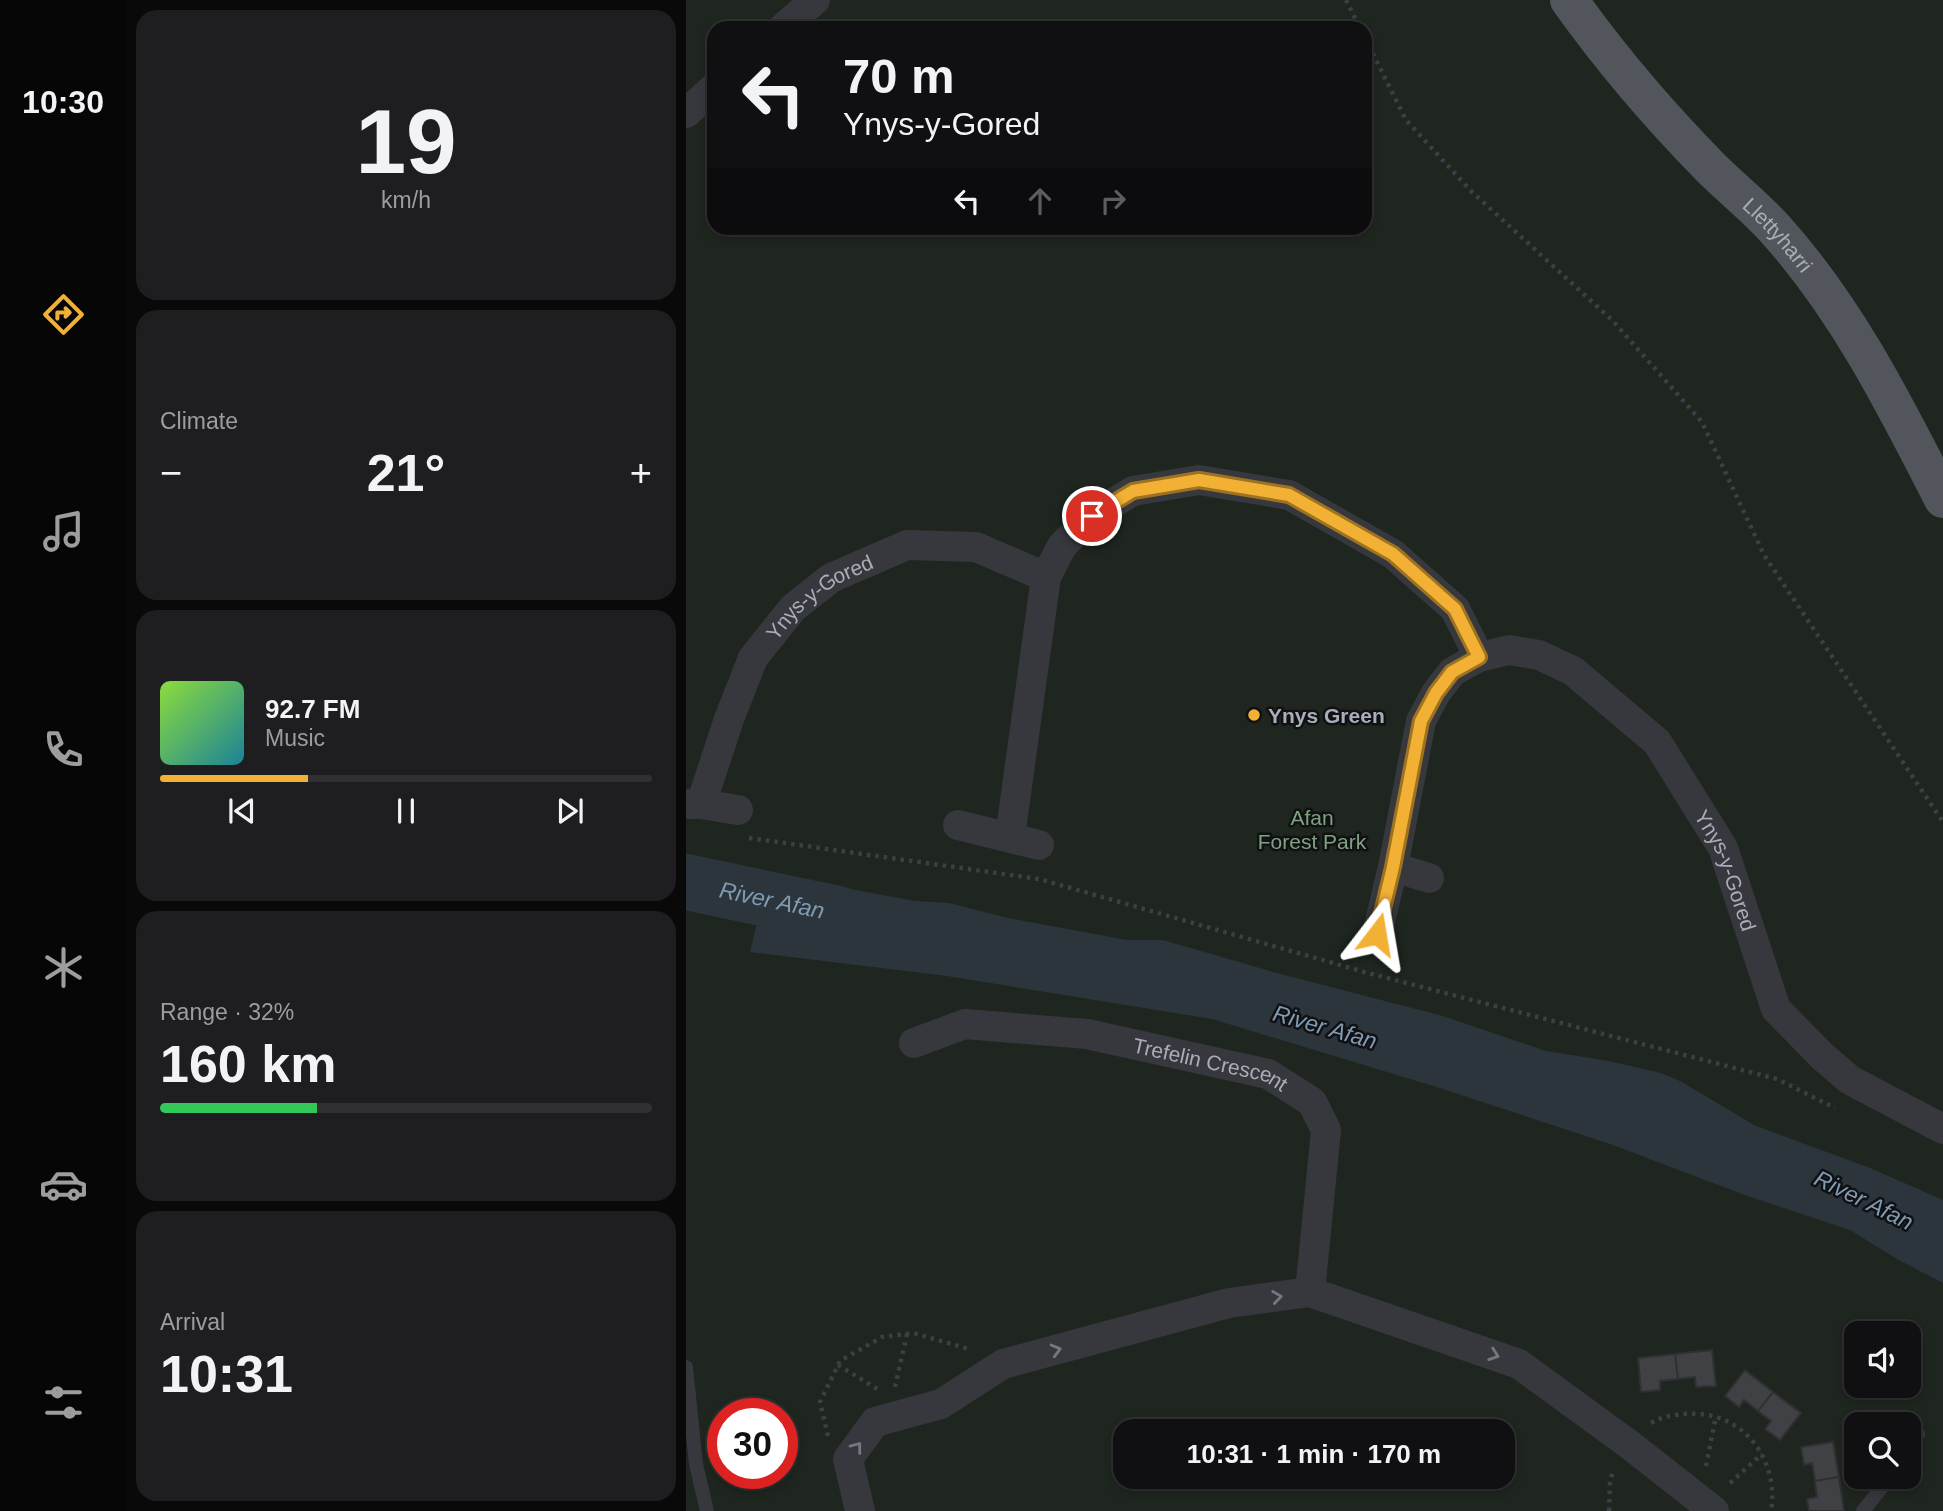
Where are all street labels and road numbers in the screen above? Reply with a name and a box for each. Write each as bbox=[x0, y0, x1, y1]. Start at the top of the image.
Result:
street label: Llettyharri bbox=[1739, 193, 1818, 276]
street label: Ynys-y-Gored bbox=[761, 550, 876, 644]
street label: Ynys-y-Gored bbox=[1690, 805, 1761, 934]
street label: Trefelin Crescent bbox=[1131, 1033, 1292, 1095]

